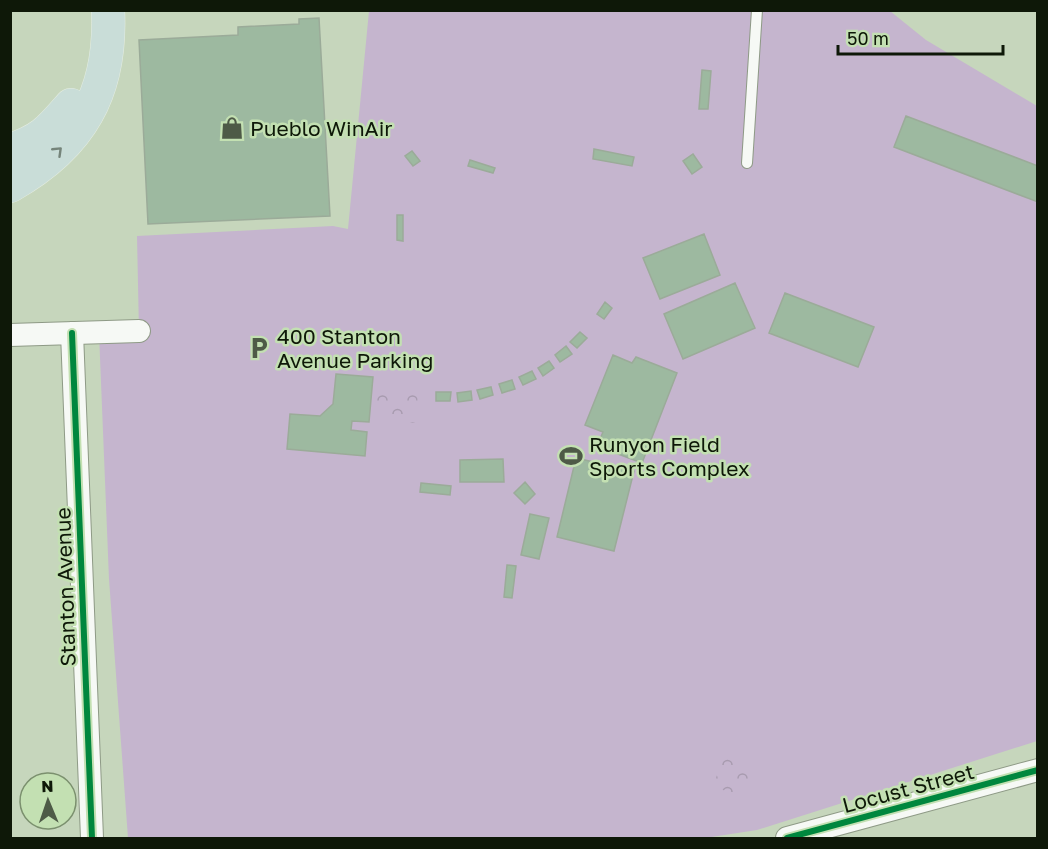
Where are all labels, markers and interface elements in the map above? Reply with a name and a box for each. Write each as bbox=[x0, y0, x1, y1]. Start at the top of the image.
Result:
scale bar bbox=[838, 18, 1003, 56]
text: 50 m bbox=[847, 27, 889, 49]
shop icon: Pueblo WinAir bbox=[219, 115, 245, 141]
place label: Pueblo WinAir bbox=[250, 115, 393, 141]
one-way arrow bbox=[50, 148, 61, 159]
place label: 400 Stanton Avenue Parking bbox=[277, 323, 433, 373]
parking icon: 400 Stanton Avenue Parking bbox=[246, 335, 272, 361]
place label: Runyon Field Sports Complex bbox=[589, 431, 750, 481]
sports icon: Runyon Field Sports Complex bbox=[558, 443, 584, 469]
street label: Stanton Avenue bbox=[49, 507, 81, 667]
street label: Locust Street bbox=[839, 758, 977, 818]
north arrow bbox=[18, 771, 78, 831]
text: N bbox=[41, 776, 54, 796]

